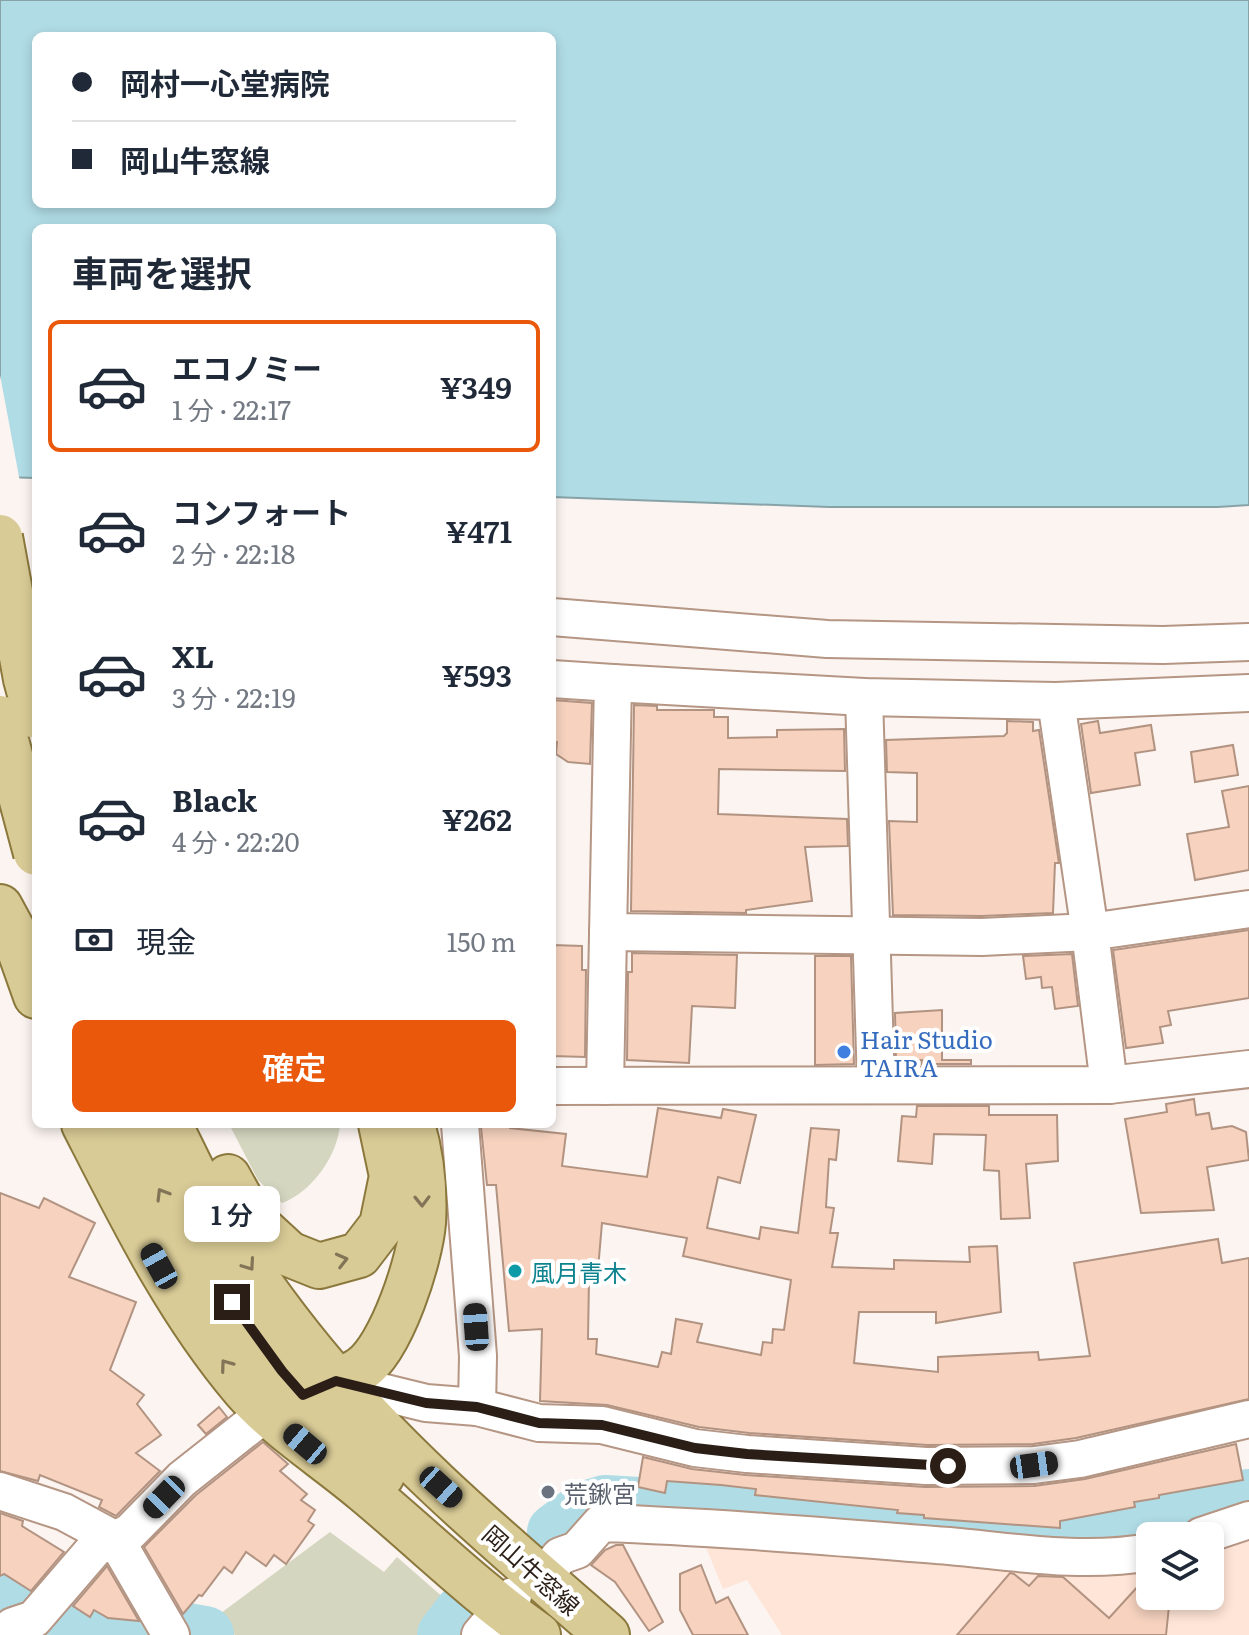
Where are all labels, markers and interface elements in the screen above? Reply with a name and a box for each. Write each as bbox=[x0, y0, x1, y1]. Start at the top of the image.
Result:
text: 岡村一心堂病院 bbox=[120, 60, 330, 104]
text: 岡山牛窓線 bbox=[120, 137, 270, 181]
text: 車両を選択 bbox=[72, 245, 252, 298]
text: エコノミー bbox=[172, 345, 322, 389]
icon: car bbox=[76, 350, 148, 422]
text: ¥349 bbox=[440, 364, 512, 408]
text: 1 分 · 22:17 bbox=[172, 389, 291, 428]
text: コンフォート bbox=[172, 489, 351, 533]
icon: car bbox=[76, 494, 148, 566]
text: ¥471 bbox=[445, 508, 512, 552]
text: 2 分 · 22:18 bbox=[172, 533, 295, 572]
text: XL bbox=[172, 633, 214, 677]
icon: car bbox=[76, 638, 148, 710]
text: ¥593 bbox=[442, 652, 512, 696]
text: 3 分 · 22:19 bbox=[172, 677, 296, 716]
text: Black bbox=[172, 777, 257, 821]
icon: car bbox=[76, 782, 148, 854]
text: ¥262 bbox=[442, 796, 512, 840]
text: 4 分 · 22:20 bbox=[172, 821, 300, 860]
icon: cash bbox=[72, 918, 116, 962]
text: 現金 bbox=[136, 918, 196, 962]
text: 150 m bbox=[447, 921, 516, 960]
button: 確定 bbox=[72, 1020, 516, 1112]
place label: Hair Studio TAIRA bbox=[860, 1021, 993, 1084]
marker: Hair Studio TAIRA bbox=[835, 1043, 853, 1061]
callout: 1 分 bbox=[184, 1186, 280, 1242]
one-way arrow bbox=[156, 1188, 172, 1202]
text: 1 分 bbox=[211, 1194, 253, 1233]
one-way arrow bbox=[414, 1195, 431, 1208]
car bbox=[137, 1239, 181, 1293]
one-way arrow bbox=[335, 1252, 349, 1269]
place label: 風月青木 bbox=[531, 1254, 627, 1289]
one-way arrow bbox=[239, 1256, 254, 1270]
marker: 風月青木 bbox=[506, 1262, 524, 1280]
route end bbox=[214, 1284, 250, 1320]
car bbox=[462, 1302, 490, 1352]
one-way arrow bbox=[221, 1359, 236, 1374]
car bbox=[279, 1419, 331, 1469]
route start bbox=[930, 1448, 966, 1484]
car bbox=[1009, 1450, 1059, 1480]
car bbox=[415, 1462, 467, 1512]
car bbox=[139, 1471, 189, 1523]
place label: 荒鍬宮 bbox=[564, 1475, 636, 1510]
marker: 荒鍬宮 bbox=[539, 1483, 557, 1501]
street label: 岡山牛窓線 bbox=[476, 1516, 588, 1622]
map controls bbox=[1136, 1522, 1224, 1610]
button: layers bbox=[1136, 1522, 1224, 1610]

